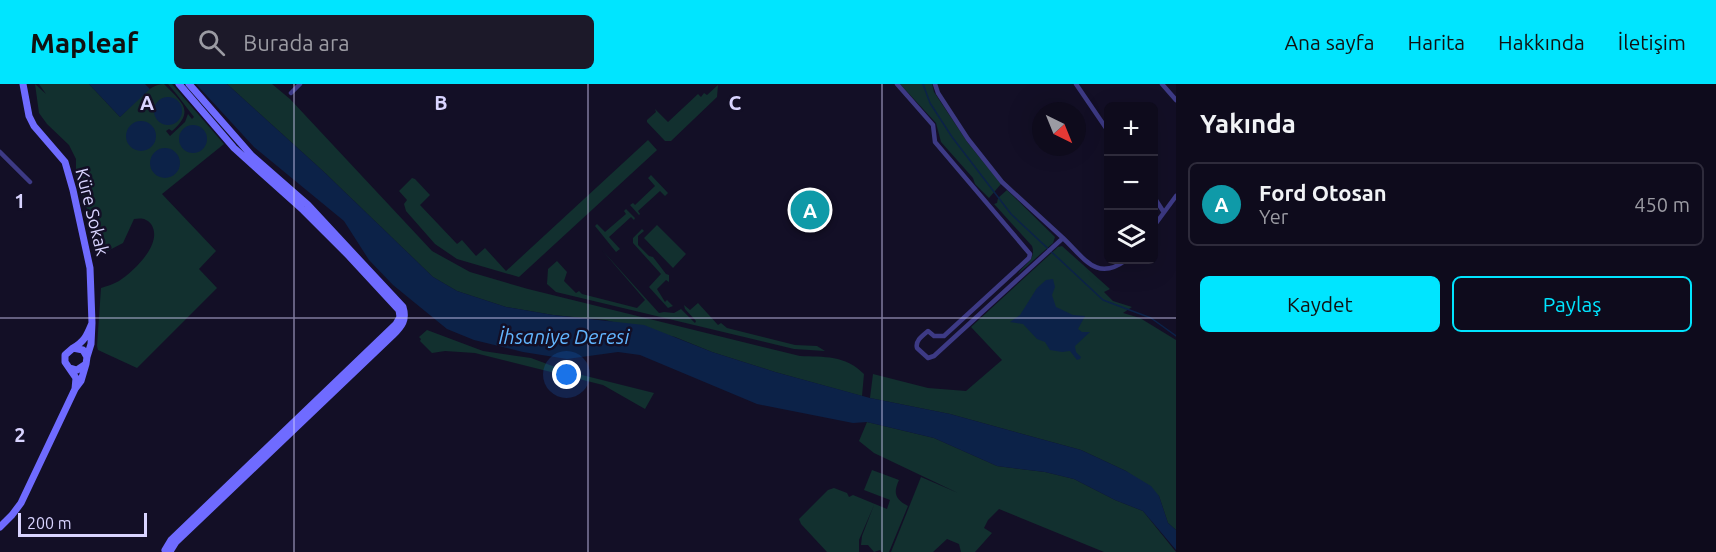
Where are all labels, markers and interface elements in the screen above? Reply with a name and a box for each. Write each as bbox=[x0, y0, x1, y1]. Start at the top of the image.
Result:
search box bbox=[174, 15, 594, 69]
icon: search bbox=[195, 26, 228, 59]
text: Mapleaf bbox=[30, 27, 138, 58]
text: Burada ara bbox=[243, 30, 350, 55]
text: Ana sayfa bbox=[1284, 30, 1375, 54]
text: Harita bbox=[1408, 30, 1465, 54]
text: Hakkında bbox=[1498, 30, 1585, 54]
text: İletişim bbox=[1618, 30, 1686, 54]
text: A bbox=[140, 91, 154, 114]
text: B bbox=[434, 91, 448, 114]
text: C bbox=[729, 91, 742, 114]
north arrow bbox=[1032, 102, 1086, 156]
map controls bbox=[1104, 102, 1158, 264]
button: + bbox=[1104, 102, 1158, 156]
text: Yakında bbox=[1200, 109, 1296, 138]
button: − bbox=[1104, 156, 1158, 210]
street label: Küre Sokak bbox=[72, 166, 113, 258]
text: Ford Otosan bbox=[1259, 180, 1387, 205]
pin: A bbox=[790, 188, 830, 232]
text: 1 bbox=[14, 189, 26, 212]
text: A bbox=[1214, 193, 1229, 216]
text: 450 m bbox=[1634, 193, 1690, 216]
text: Yer bbox=[1259, 205, 1288, 228]
button: layers bbox=[1104, 210, 1158, 264]
button: Kaydet bbox=[1200, 276, 1440, 332]
button: Paylaş bbox=[1452, 276, 1692, 332]
water label: İhsaniye Deresi bbox=[499, 325, 630, 348]
your location bbox=[552, 360, 581, 389]
text: 2 bbox=[14, 423, 26, 446]
scale bar bbox=[18, 510, 147, 538]
text: 200 m bbox=[27, 514, 72, 532]

